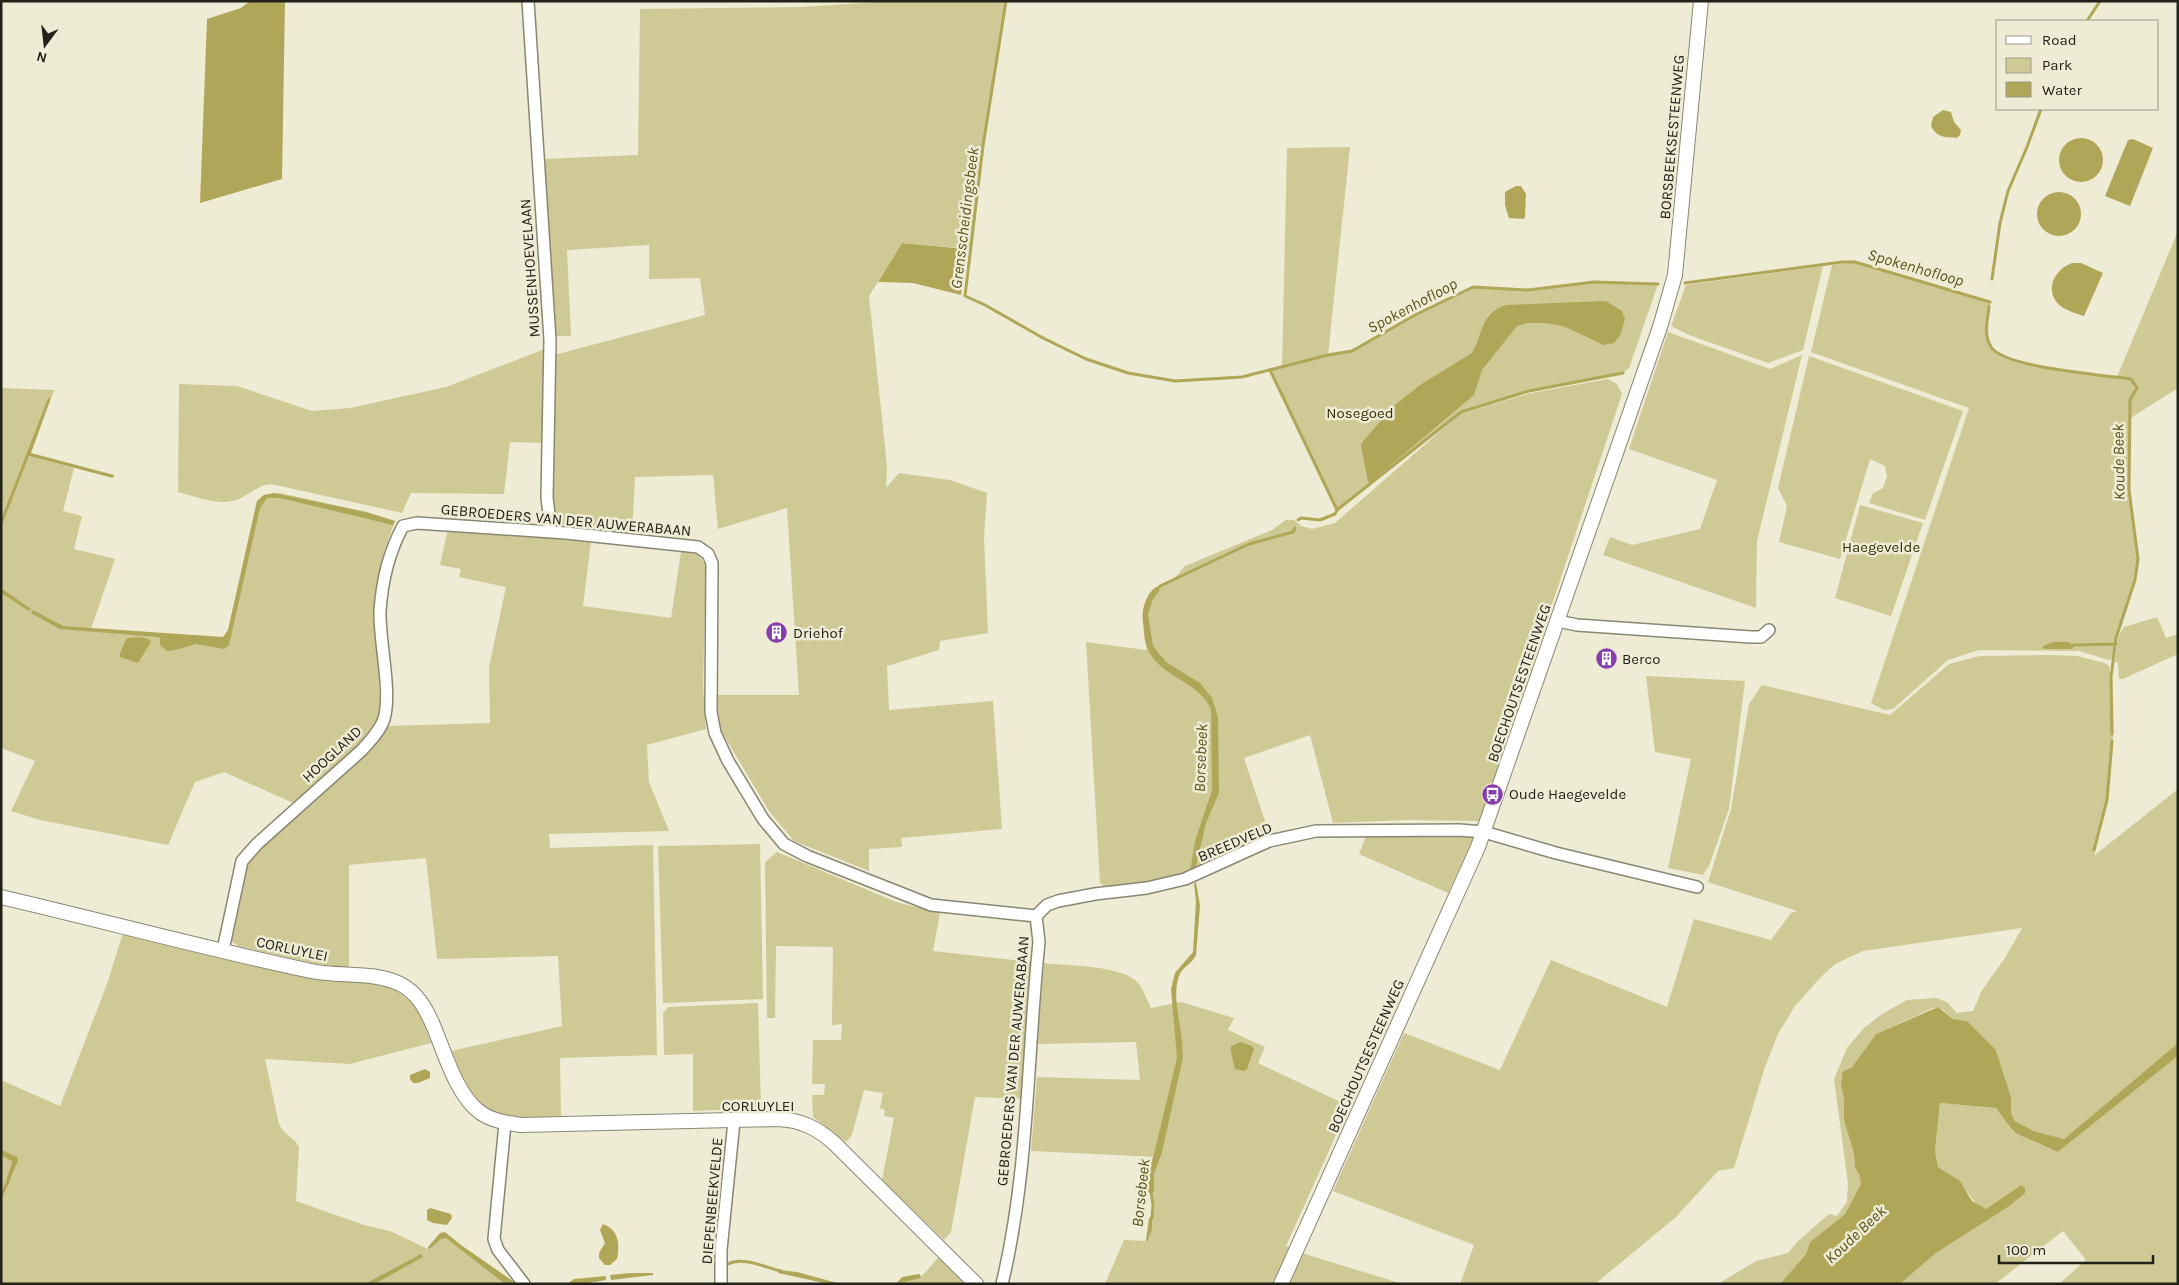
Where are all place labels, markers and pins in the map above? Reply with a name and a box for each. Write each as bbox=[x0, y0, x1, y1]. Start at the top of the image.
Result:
building icon: Driehof bbox=[765, 621, 789, 645]
place label: Driehof bbox=[793, 624, 844, 642]
building icon: Berco bbox=[1594, 647, 1618, 671]
place label: Berco bbox=[1622, 650, 1660, 668]
bus stop icon: Oude Haegevelde bbox=[1481, 782, 1505, 806]
place label: Oude Haegevelde bbox=[1509, 785, 1626, 803]

